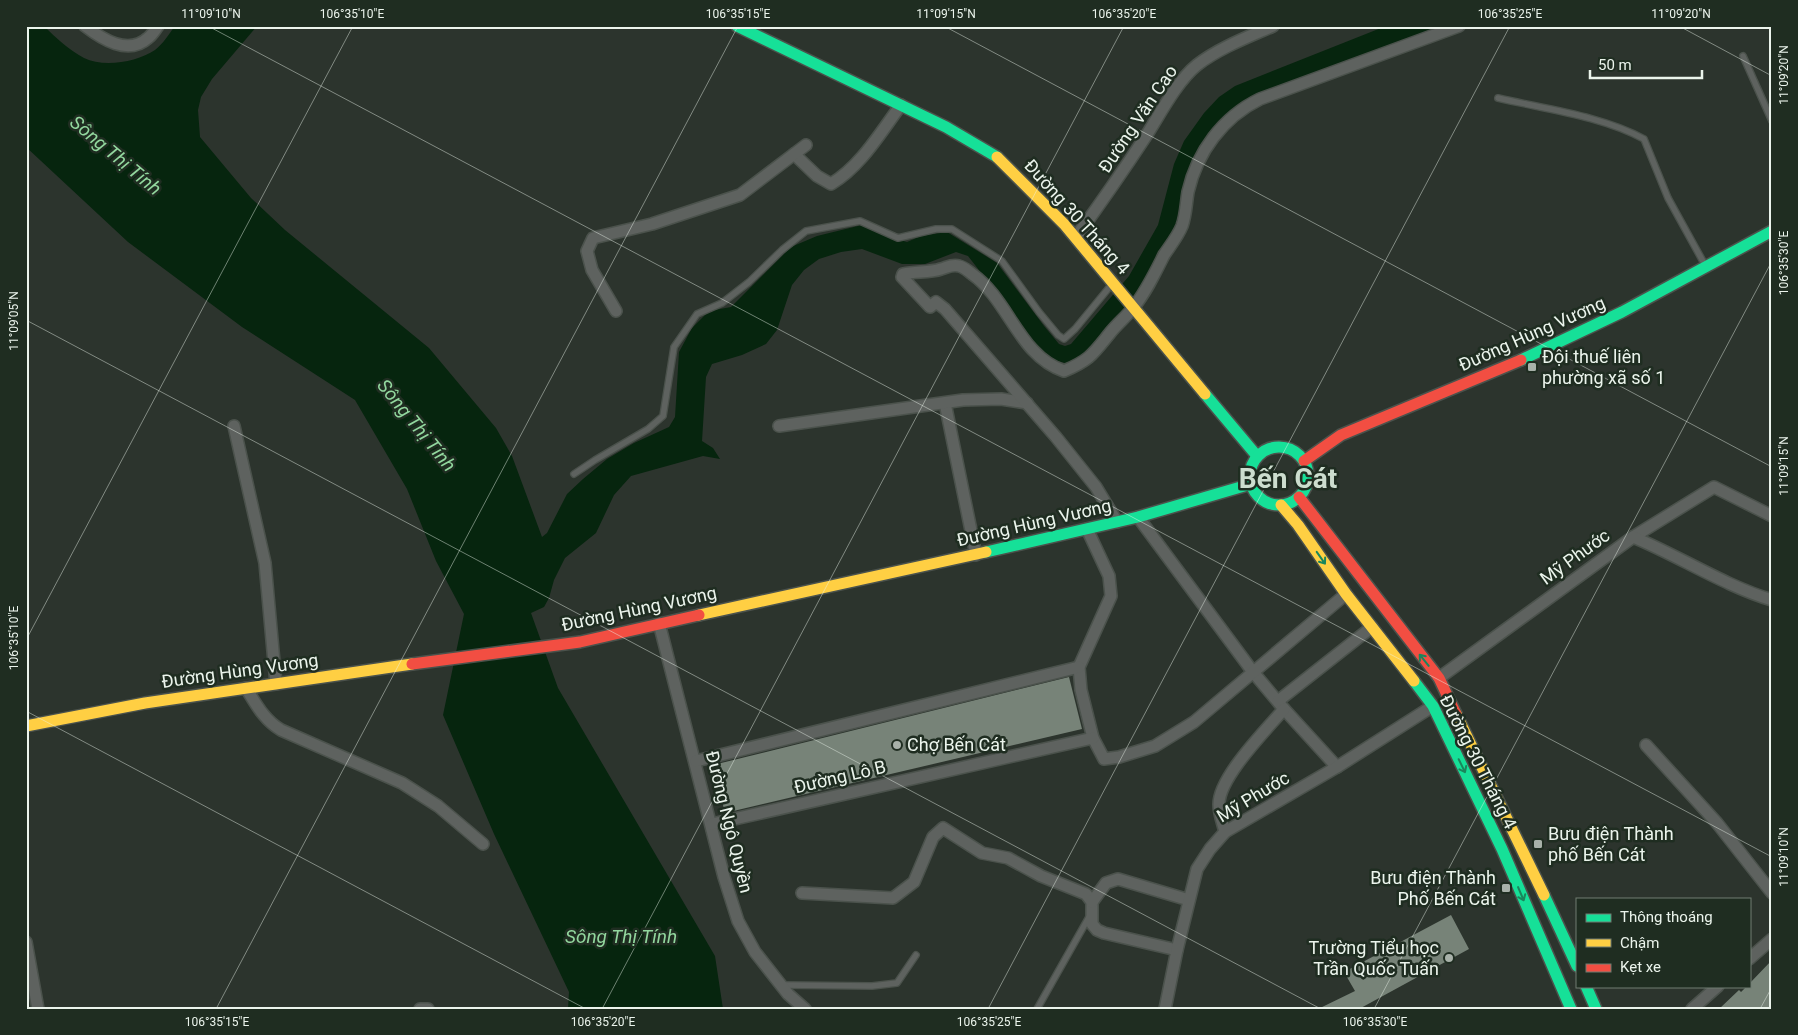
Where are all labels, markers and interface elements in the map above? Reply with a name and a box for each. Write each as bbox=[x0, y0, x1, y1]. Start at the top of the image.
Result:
text: 11°09'10"N bbox=[181, 7, 241, 21]
text: 106°35'10"E bbox=[320, 7, 384, 21]
text: 106°35'15"E bbox=[706, 7, 770, 21]
text: 11°09'15"N bbox=[916, 7, 976, 21]
text: 106°35'20"E bbox=[1092, 7, 1156, 21]
text: 106°35'25"E bbox=[1478, 7, 1542, 21]
text: 11°09'20"N bbox=[1651, 7, 1711, 21]
text: 11°09'20"N bbox=[1777, 45, 1791, 105]
scale bar bbox=[1590, 48, 1703, 80]
text: 50 m bbox=[1598, 56, 1632, 74]
street label: Đường Văn Cao bbox=[1094, 61, 1181, 176]
water label: Sông Thị Tính bbox=[65, 111, 166, 200]
street label: Đường 30 Tháng 4 bbox=[1020, 155, 1135, 278]
text: 106°35'30"E bbox=[1777, 231, 1791, 295]
text: 11°09'05"N bbox=[7, 291, 21, 351]
street label: Đường Hùng Vương bbox=[1455, 292, 1608, 375]
place label: Đội thuế liên phường xã số 1 bbox=[1542, 346, 1665, 388]
marker: Đội thuế liên phường xã số 1 bbox=[1526, 361, 1538, 373]
water label: Sông Thị Tính bbox=[372, 375, 461, 476]
text: 11°09'15"N bbox=[1777, 436, 1791, 496]
district label: Bến Cát bbox=[1239, 462, 1337, 495]
street label: Đường Hùng Vương bbox=[955, 495, 1113, 551]
street label: Mỹ Phước bbox=[1536, 524, 1614, 589]
one-way arrow bbox=[1316, 551, 1326, 565]
street label: Đường Hùng Vương bbox=[559, 582, 718, 635]
text: 106°35'10"E bbox=[7, 606, 21, 670]
street label: Đường Hùng Vương bbox=[160, 649, 320, 692]
one-way arrow bbox=[1418, 654, 1429, 667]
street label: Đường 30 Tháng 4 bbox=[1436, 691, 1521, 832]
place label: Chợ Bến Cát bbox=[907, 734, 1006, 755]
marker: Chợ Bến Cát bbox=[891, 739, 903, 751]
street label: Đường Ngô Quyền bbox=[702, 749, 757, 895]
street label: Đường Lô B bbox=[792, 756, 888, 797]
one-way arrow bbox=[1457, 758, 1467, 773]
street label: Mỹ Phước bbox=[1213, 767, 1293, 826]
place label: Bưu điện Thành phố Bến Cát bbox=[1548, 823, 1674, 865]
text: 11°09'10"N bbox=[1777, 827, 1791, 887]
marker: Bưu điện Thành phố Bến Cát bbox=[1532, 838, 1544, 850]
place label: Bưu điện Thành Phố Bến Cát bbox=[1370, 867, 1496, 909]
marker: Bưu điện Thành Phố Bến Cát bbox=[1500, 882, 1512, 894]
one-way arrow bbox=[1517, 886, 1527, 901]
legend bbox=[1576, 898, 1750, 988]
text: Thông thoáng bbox=[1620, 908, 1713, 926]
water label: Sông Thị Tính bbox=[565, 925, 677, 948]
text: Chậm bbox=[1620, 934, 1659, 952]
place label: Trường Tiểu học Trần Quốc Tuấn bbox=[1309, 937, 1439, 979]
marker: Trường Tiểu học Trần Quốc Tuấn bbox=[1443, 952, 1455, 964]
text: Kẹt xe bbox=[1620, 958, 1661, 976]
text: 106°35'15"E bbox=[185, 1015, 249, 1029]
text: 106°35'20"E bbox=[571, 1015, 635, 1029]
text: 106°35'25"E bbox=[957, 1015, 1021, 1029]
text: 106°35'30"E bbox=[1343, 1015, 1407, 1029]

